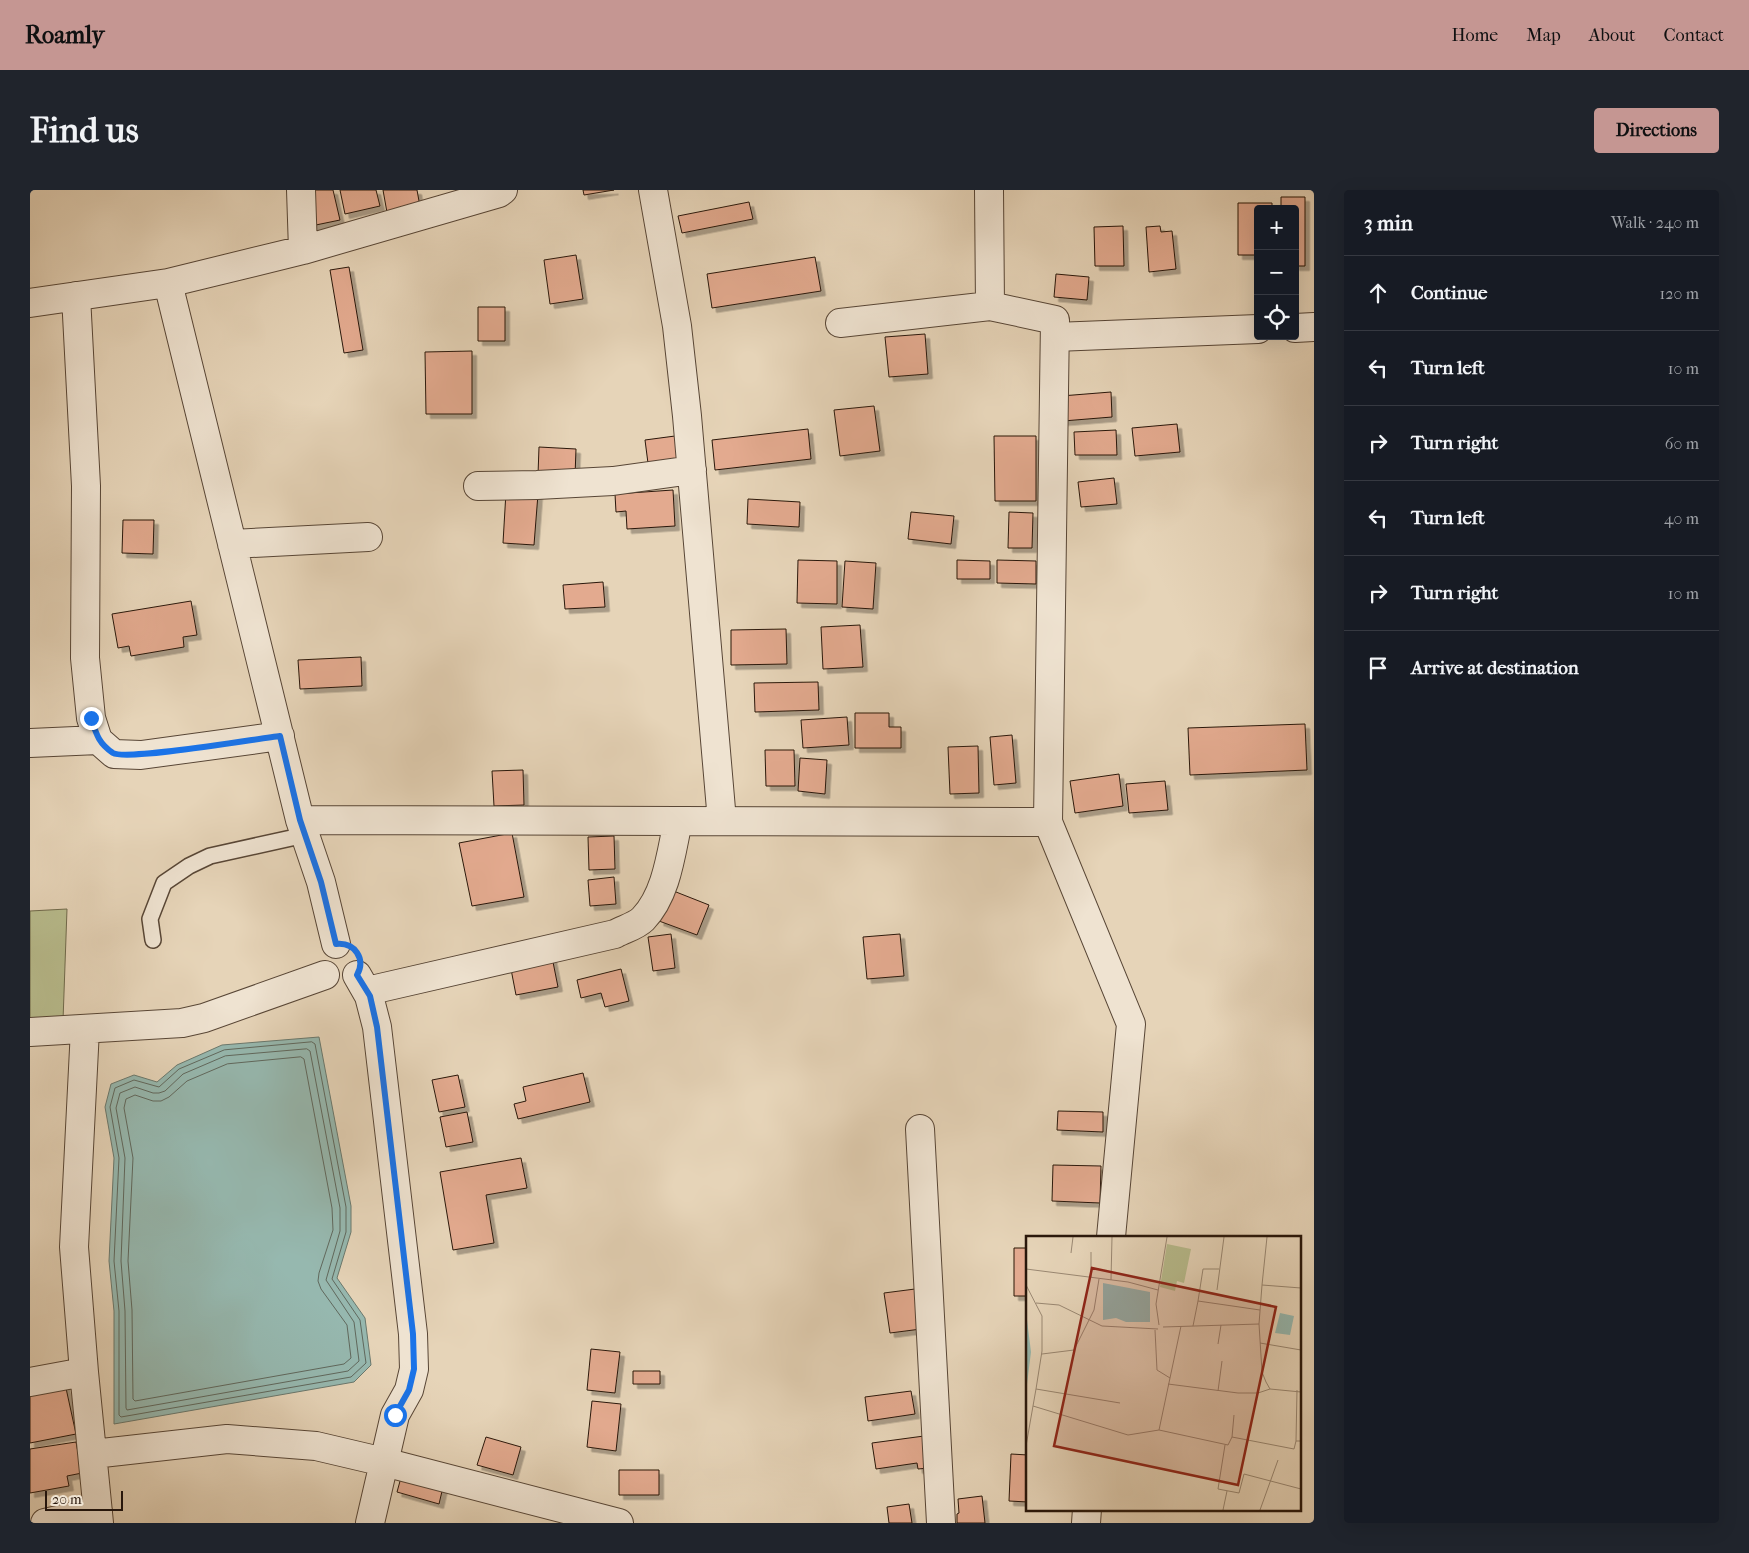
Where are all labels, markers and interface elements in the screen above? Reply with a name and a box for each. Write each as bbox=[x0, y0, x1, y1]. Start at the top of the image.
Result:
text: Roamly bbox=[25, 21, 104, 49]
text: Home bbox=[1451, 25, 1498, 46]
text: Map bbox=[1526, 25, 1561, 46]
text: About bbox=[1589, 25, 1635, 46]
text: Contact bbox=[1663, 25, 1724, 46]
button: Directions bbox=[1594, 108, 1719, 153]
text: Find us bbox=[30, 110, 139, 151]
map controls bbox=[1254, 205, 1299, 340]
button: + bbox=[1254, 205, 1299, 250]
text: 3 min bbox=[1364, 211, 1413, 235]
text: Walk · 240 m bbox=[1611, 213, 1699, 232]
button: − bbox=[1254, 250, 1299, 295]
icon: ahead bbox=[1364, 279, 1392, 307]
text: Continue bbox=[1411, 282, 1487, 304]
text: 120 m bbox=[1660, 284, 1699, 303]
button: locate bbox=[1254, 295, 1299, 340]
icon: left bbox=[1364, 354, 1392, 382]
text: Turn left bbox=[1411, 357, 1485, 379]
text: 10 m bbox=[1668, 359, 1699, 378]
icon: right bbox=[1364, 429, 1392, 457]
text: Turn right bbox=[1411, 432, 1498, 454]
text: 60 m bbox=[1665, 434, 1699, 453]
icon: left bbox=[1364, 504, 1392, 532]
text: Turn left bbox=[1411, 507, 1485, 529]
text: 40 m bbox=[1664, 509, 1699, 528]
icon: right bbox=[1364, 579, 1392, 607]
text: Turn right bbox=[1411, 582, 1498, 604]
text: 10 m bbox=[1668, 584, 1699, 603]
icon: arrive bbox=[1364, 654, 1392, 682]
text: Arrive at destination bbox=[1411, 657, 1579, 679]
route end bbox=[80, 707, 103, 730]
inset map bbox=[1026, 1236, 1302, 1510]
route start bbox=[384, 1404, 407, 1427]
scale bar bbox=[45, 1488, 122, 1511]
text: 20 m bbox=[52, 1491, 82, 1508]

